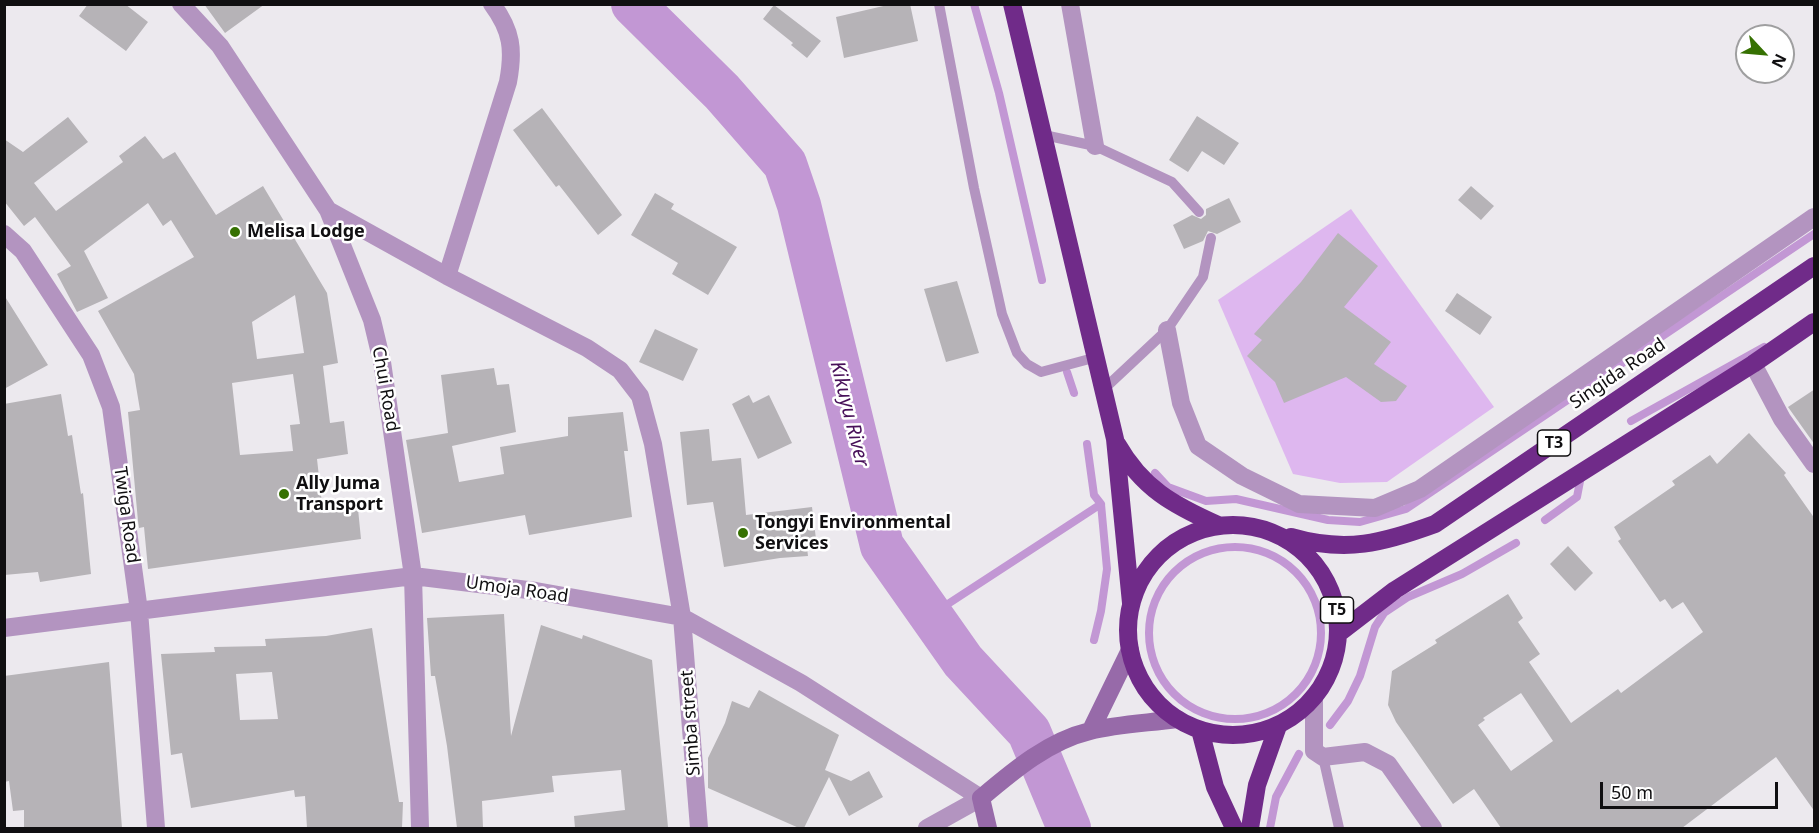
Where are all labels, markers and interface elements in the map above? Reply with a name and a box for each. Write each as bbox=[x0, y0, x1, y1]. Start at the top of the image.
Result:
north arrow bbox=[1735, 24, 1795, 84]
text: N bbox=[1767, 50, 1792, 72]
place label: Melisa Lodge bbox=[247, 221, 365, 243]
marker: Melisa Lodge bbox=[228, 225, 242, 239]
street label: Singida Road bbox=[1566, 334, 1670, 414]
street label: Chui Road bbox=[367, 345, 403, 433]
water label: Kikuyu River bbox=[824, 359, 874, 469]
road number: T3 bbox=[1538, 430, 1570, 456]
street label: Twiga Road bbox=[109, 465, 143, 565]
place label: Ally Juma Transport bbox=[296, 473, 383, 516]
marker: Ally Juma Transport bbox=[277, 487, 291, 501]
place label: Tongyi Environmental Services bbox=[755, 512, 951, 554]
marker: Tongyi Environmental Services bbox=[736, 526, 750, 540]
street label: Umoja Road bbox=[464, 572, 570, 608]
road number: T5 bbox=[1320, 597, 1354, 623]
street label: Simba street bbox=[677, 669, 705, 777]
scale bar bbox=[1603, 770, 1782, 808]
text: 50 m bbox=[1611, 780, 1653, 804]

